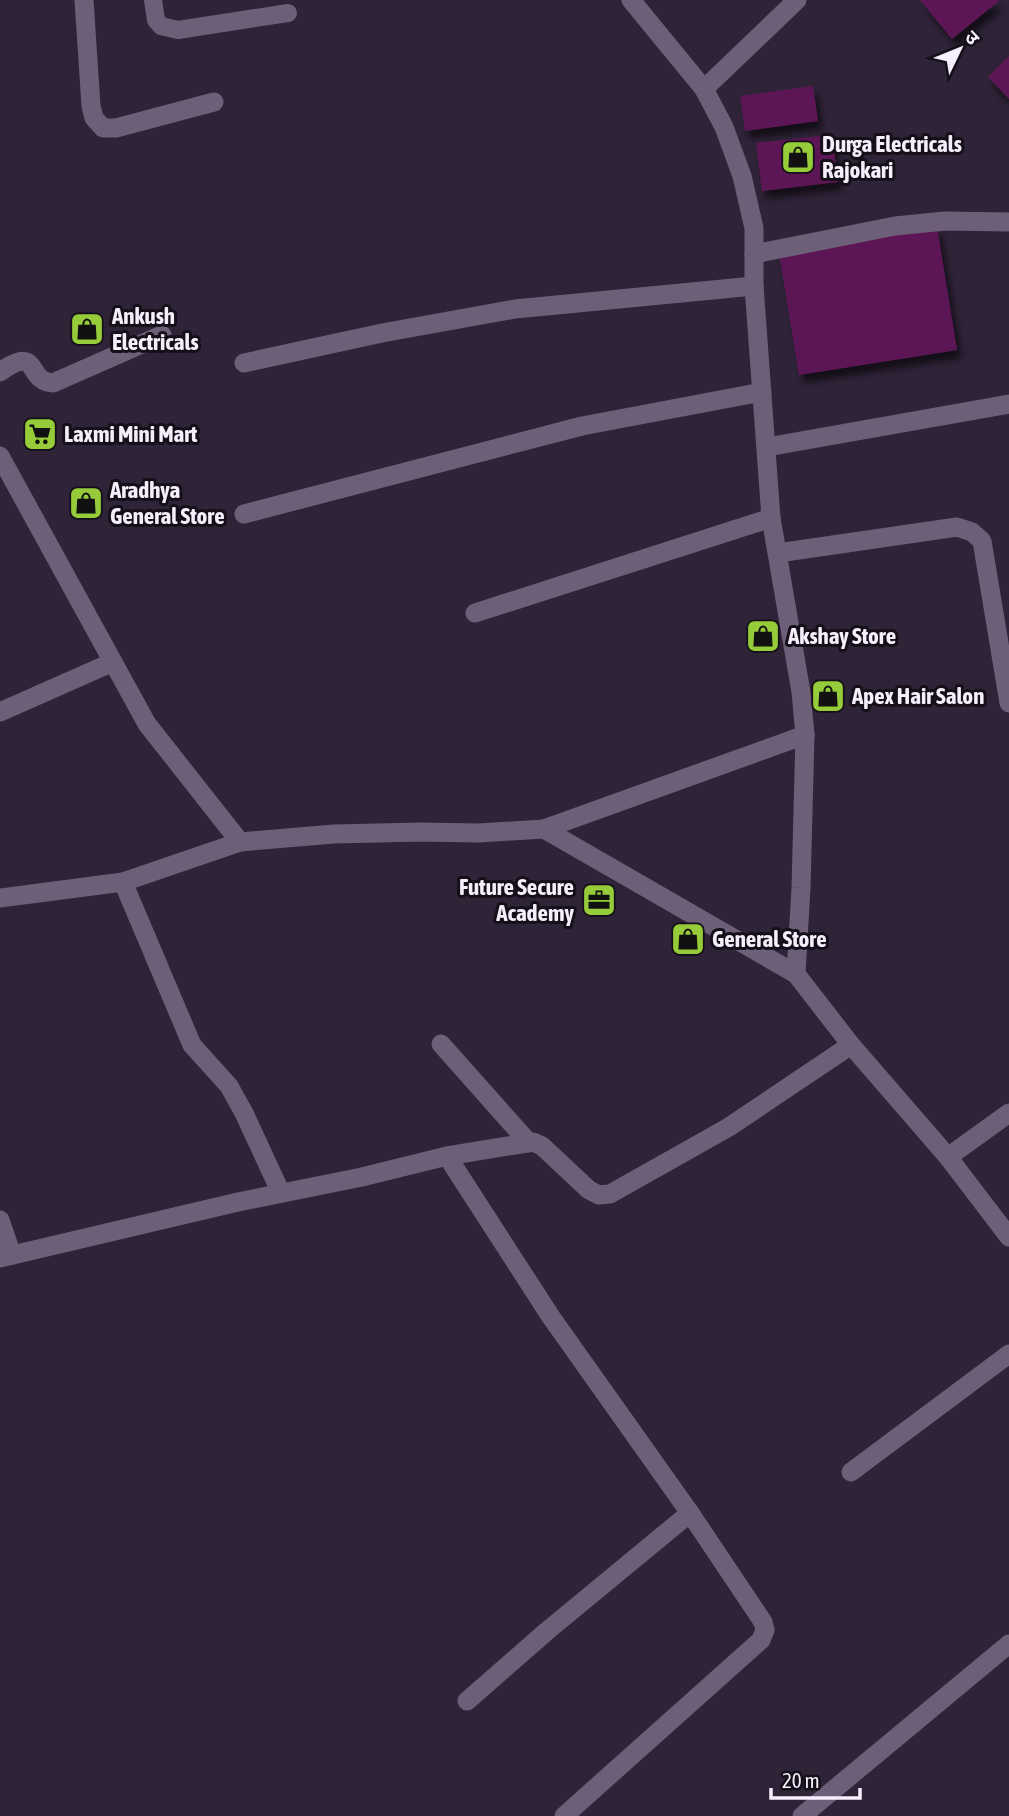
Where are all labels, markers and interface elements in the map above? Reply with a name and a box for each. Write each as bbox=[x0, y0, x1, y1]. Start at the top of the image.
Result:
north arrow bbox=[925, 14, 995, 84]
text: उ bbox=[961, 26, 985, 50]
place label: Durga Electricals Rajokari bbox=[822, 131, 962, 183]
shop icon: Durga Electricals Rajokari bbox=[779, 138, 817, 176]
place label: Ankush Electricals bbox=[111, 303, 199, 355]
shop icon: Ankush Electricals bbox=[68, 310, 106, 348]
supermarket icon: Laxmi Mini Mart bbox=[21, 415, 59, 453]
place label: Laxmi Mini Mart bbox=[64, 421, 198, 447]
place label: Aradhya General Store bbox=[109, 477, 225, 529]
shop icon: Aradhya General Store bbox=[67, 484, 105, 522]
shop icon: Akshay Store bbox=[744, 617, 782, 655]
place label: Akshay Store bbox=[787, 623, 896, 649]
shop icon: Apex Hair Salon bbox=[809, 677, 847, 715]
place label: Apex Hair Salon bbox=[851, 683, 984, 709]
place label: Future Secure Academy bbox=[459, 874, 575, 926]
office icon: Future Secure Academy bbox=[580, 881, 618, 919]
shop icon: General Store bbox=[669, 920, 707, 958]
place label: General Store bbox=[712, 926, 827, 952]
scale bar bbox=[771, 1756, 860, 1800]
text: 20 m bbox=[782, 1768, 820, 1792]

